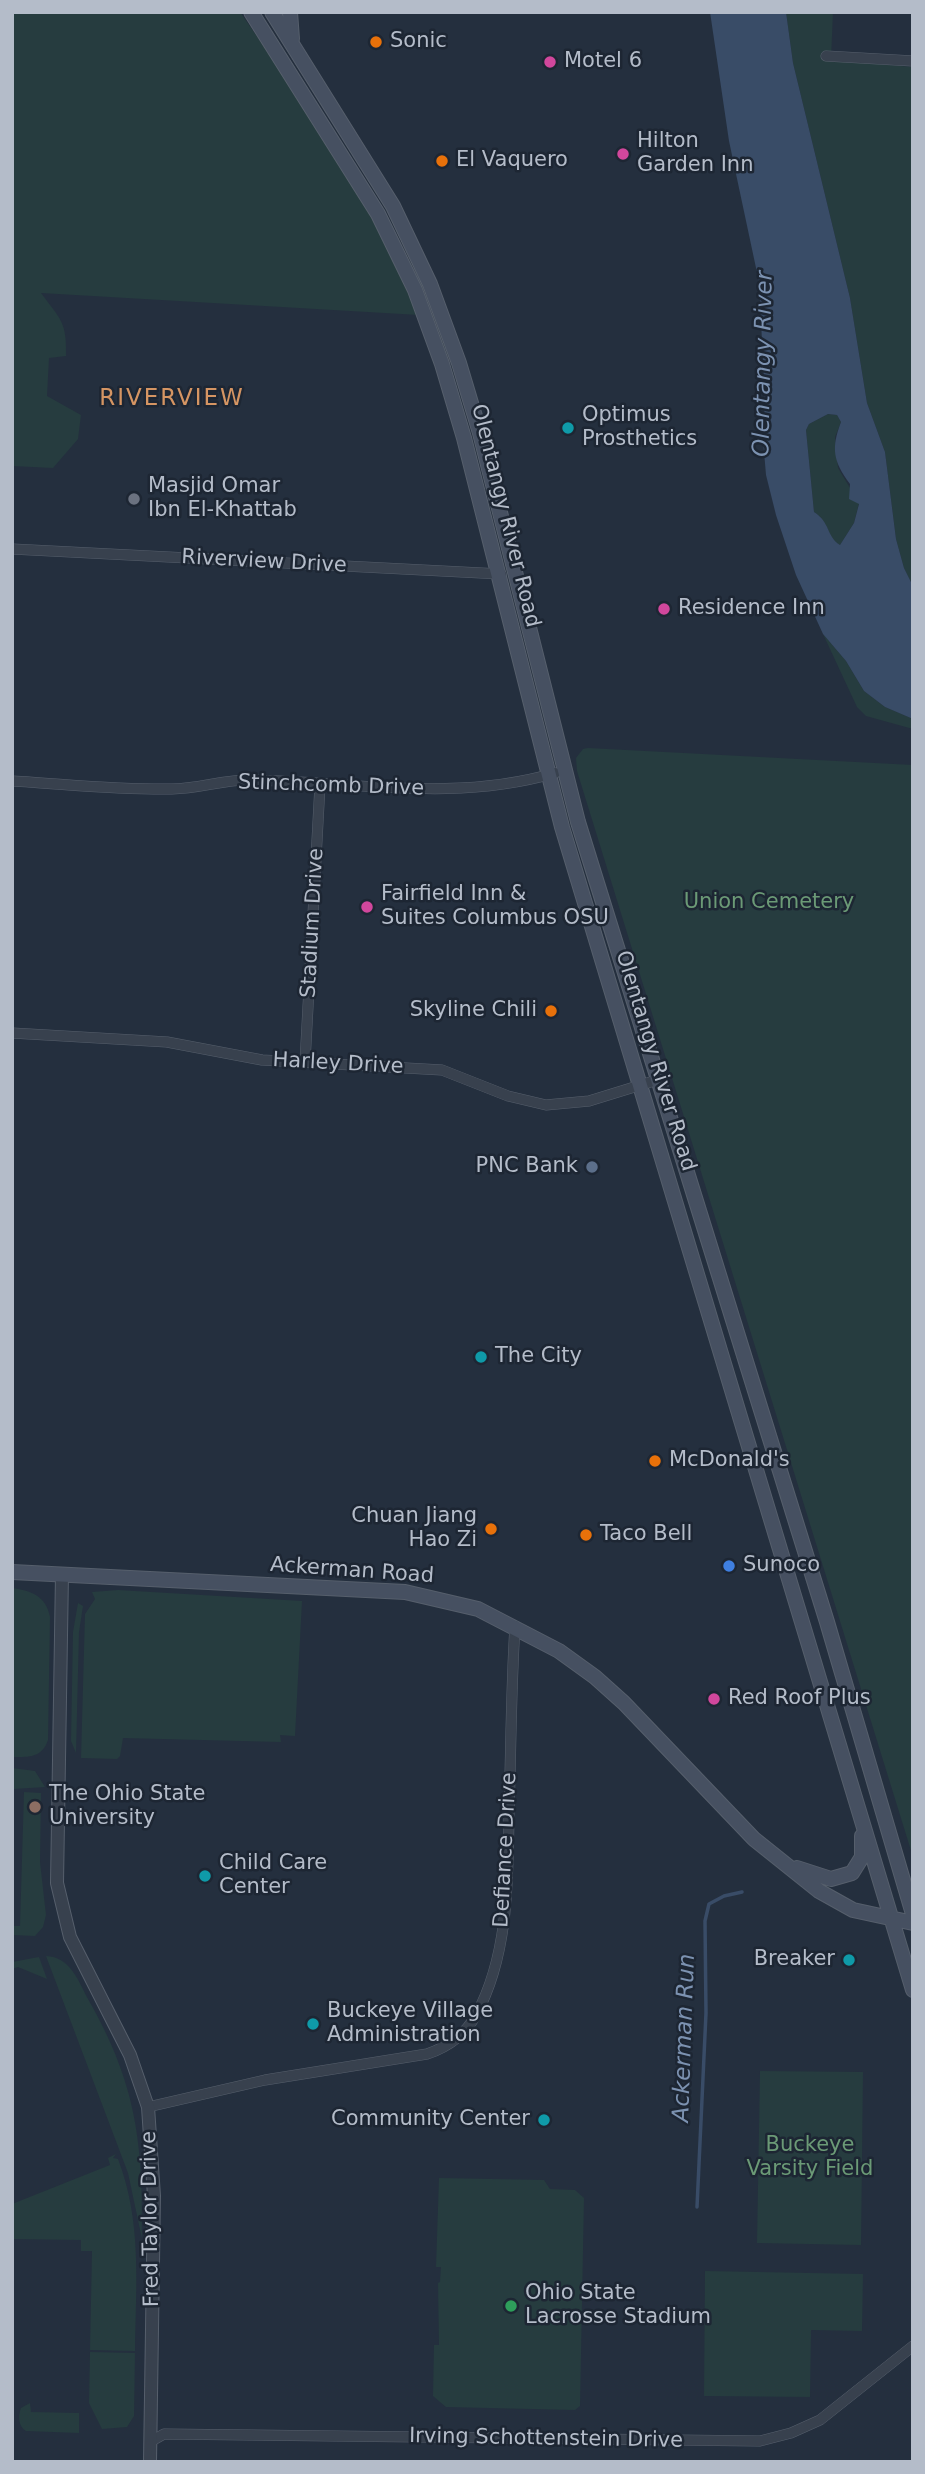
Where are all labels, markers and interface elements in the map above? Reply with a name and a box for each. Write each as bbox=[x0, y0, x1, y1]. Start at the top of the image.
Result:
place label: Sonic bbox=[390, 29, 447, 55]
marker: Sonic bbox=[368, 34, 384, 50]
place label: Motel 6 bbox=[564, 49, 642, 75]
marker: Motel 6 bbox=[542, 54, 558, 70]
place label: Hilton Garden Inn bbox=[637, 129, 753, 179]
marker: Hilton Garden Inn bbox=[615, 146, 631, 162]
place label: El Vaquero bbox=[456, 148, 568, 174]
marker: El Vaquero bbox=[434, 153, 450, 169]
water label: Olentangy River bbox=[749, 271, 779, 457]
district label: RIVERVIEW bbox=[100, 385, 244, 413]
street label: Olentangy River Road bbox=[465, 402, 545, 630]
place label: Optimus Prosthetics bbox=[582, 403, 697, 453]
marker: Optimus Prosthetics bbox=[560, 420, 576, 436]
place label: Masjid Omar Ibn El-Khattab bbox=[148, 474, 297, 524]
marker: Masjid Omar Ibn El-Khattab bbox=[126, 491, 142, 507]
street label: Riverview Drive bbox=[181, 545, 347, 579]
place label: Residence Inn bbox=[678, 596, 825, 622]
marker: Residence Inn bbox=[656, 601, 672, 617]
street label: Stinchcomb Drive bbox=[237, 770, 425, 802]
street label: Stadium Drive bbox=[296, 847, 330, 999]
place label: Fairfield Inn & Suites Columbus OSU bbox=[381, 882, 609, 932]
park label: Union Cemetery bbox=[684, 890, 854, 916]
marker: Fairfield Inn & Suites Columbus OSU bbox=[359, 899, 375, 915]
street label: Olentangy River Road bbox=[609, 948, 701, 1174]
place label: Skyline Chili bbox=[410, 998, 537, 1024]
marker: Skyline Chili bbox=[543, 1003, 559, 1019]
street label: Harley Drive bbox=[272, 1048, 404, 1080]
place label: PNC Bank bbox=[476, 1154, 578, 1180]
marker: PNC Bank bbox=[584, 1159, 600, 1175]
place label: The City bbox=[495, 1344, 582, 1370]
marker: The City bbox=[473, 1349, 489, 1365]
place label: McDonald's bbox=[669, 1448, 790, 1474]
marker: McDonald's bbox=[647, 1453, 663, 1469]
place label: Chuan Jiang Hao Zi bbox=[351, 1504, 477, 1554]
marker: Chuan Jiang Hao Zi bbox=[483, 1521, 499, 1537]
place label: Taco Bell bbox=[600, 1522, 692, 1548]
marker: Taco Bell bbox=[578, 1527, 594, 1543]
street label: Ackerman Road bbox=[269, 1553, 435, 1589]
place label: Sunoco bbox=[743, 1553, 820, 1579]
marker: Sunoco bbox=[721, 1558, 737, 1574]
place label: Red Roof Plus bbox=[728, 1686, 871, 1712]
marker: Red Roof Plus bbox=[706, 1691, 722, 1707]
street label: Defiance Drive bbox=[489, 1772, 523, 1928]
place label: The Ohio State University bbox=[49, 1782, 206, 1832]
marker: The Ohio State University bbox=[27, 1799, 43, 1815]
place label: Child Care Center bbox=[219, 1851, 327, 1901]
marker: Child Care Center bbox=[197, 1868, 213, 1884]
place label: Breaker bbox=[754, 1947, 835, 1973]
marker: Breaker bbox=[841, 1952, 857, 1968]
water label: Ackerman Run bbox=[668, 1953, 702, 2123]
place label: Buckeye Village Administration bbox=[327, 1999, 493, 2049]
marker: Buckeye Village Administration bbox=[305, 2016, 321, 2032]
place label: Community Center bbox=[331, 2107, 530, 2133]
marker: Community Center bbox=[536, 2112, 552, 2128]
street label: Fred Taylor Drive bbox=[137, 2131, 165, 2307]
park label: Buckeye Varsity Field bbox=[747, 2133, 873, 2183]
place label: Ohio State Lacrosse Stadium bbox=[525, 2281, 711, 2331]
marker: Ohio State Lacrosse Stadium bbox=[503, 2298, 519, 2314]
street label: Irving Schottenstein Drive bbox=[409, 2424, 683, 2454]

